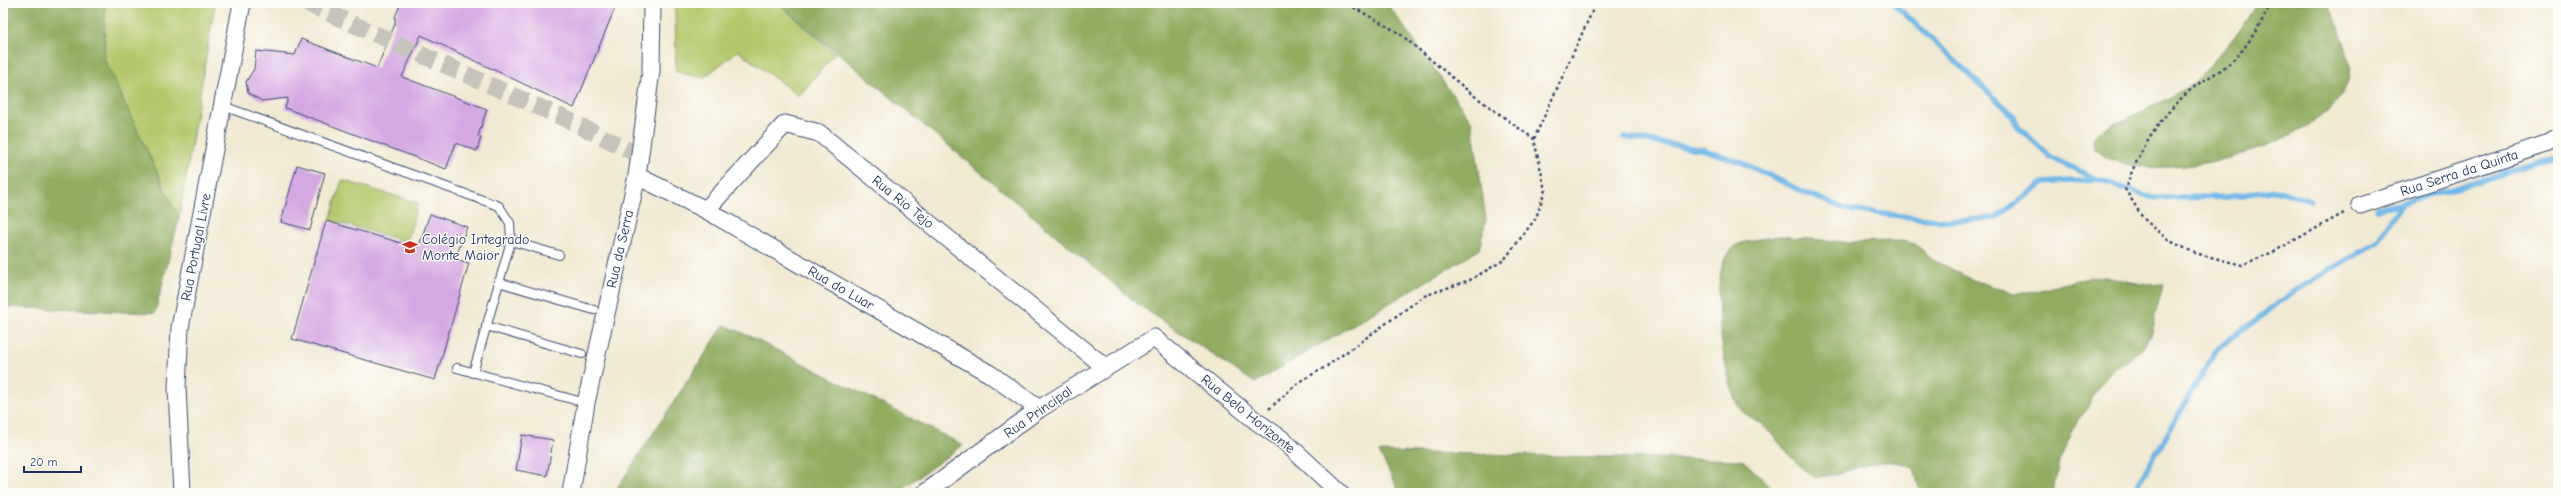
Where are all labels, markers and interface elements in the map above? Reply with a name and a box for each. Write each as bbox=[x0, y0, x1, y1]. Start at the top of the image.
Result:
street label: Rua Serra da Quinta bbox=[2398, 146, 2520, 200]
street label: Rua Rio Tejo bbox=[869, 172, 937, 232]
street label: Rua Portugal Livre bbox=[177, 192, 215, 302]
street label: Rua da Serra bbox=[603, 208, 637, 290]
place label: Colégio Integrado Monte Maior bbox=[422, 231, 529, 264]
school or university icon: Colégio Integrado Monte Maior bbox=[401, 238, 419, 256]
street label: Rua do Luar bbox=[805, 262, 878, 314]
street label: Rua Belo Horizonte bbox=[1198, 371, 1298, 457]
street label: Rua Principal bbox=[1001, 382, 1075, 442]
scale bar bbox=[24, 448, 81, 474]
text: 20 m bbox=[30, 455, 58, 469]

